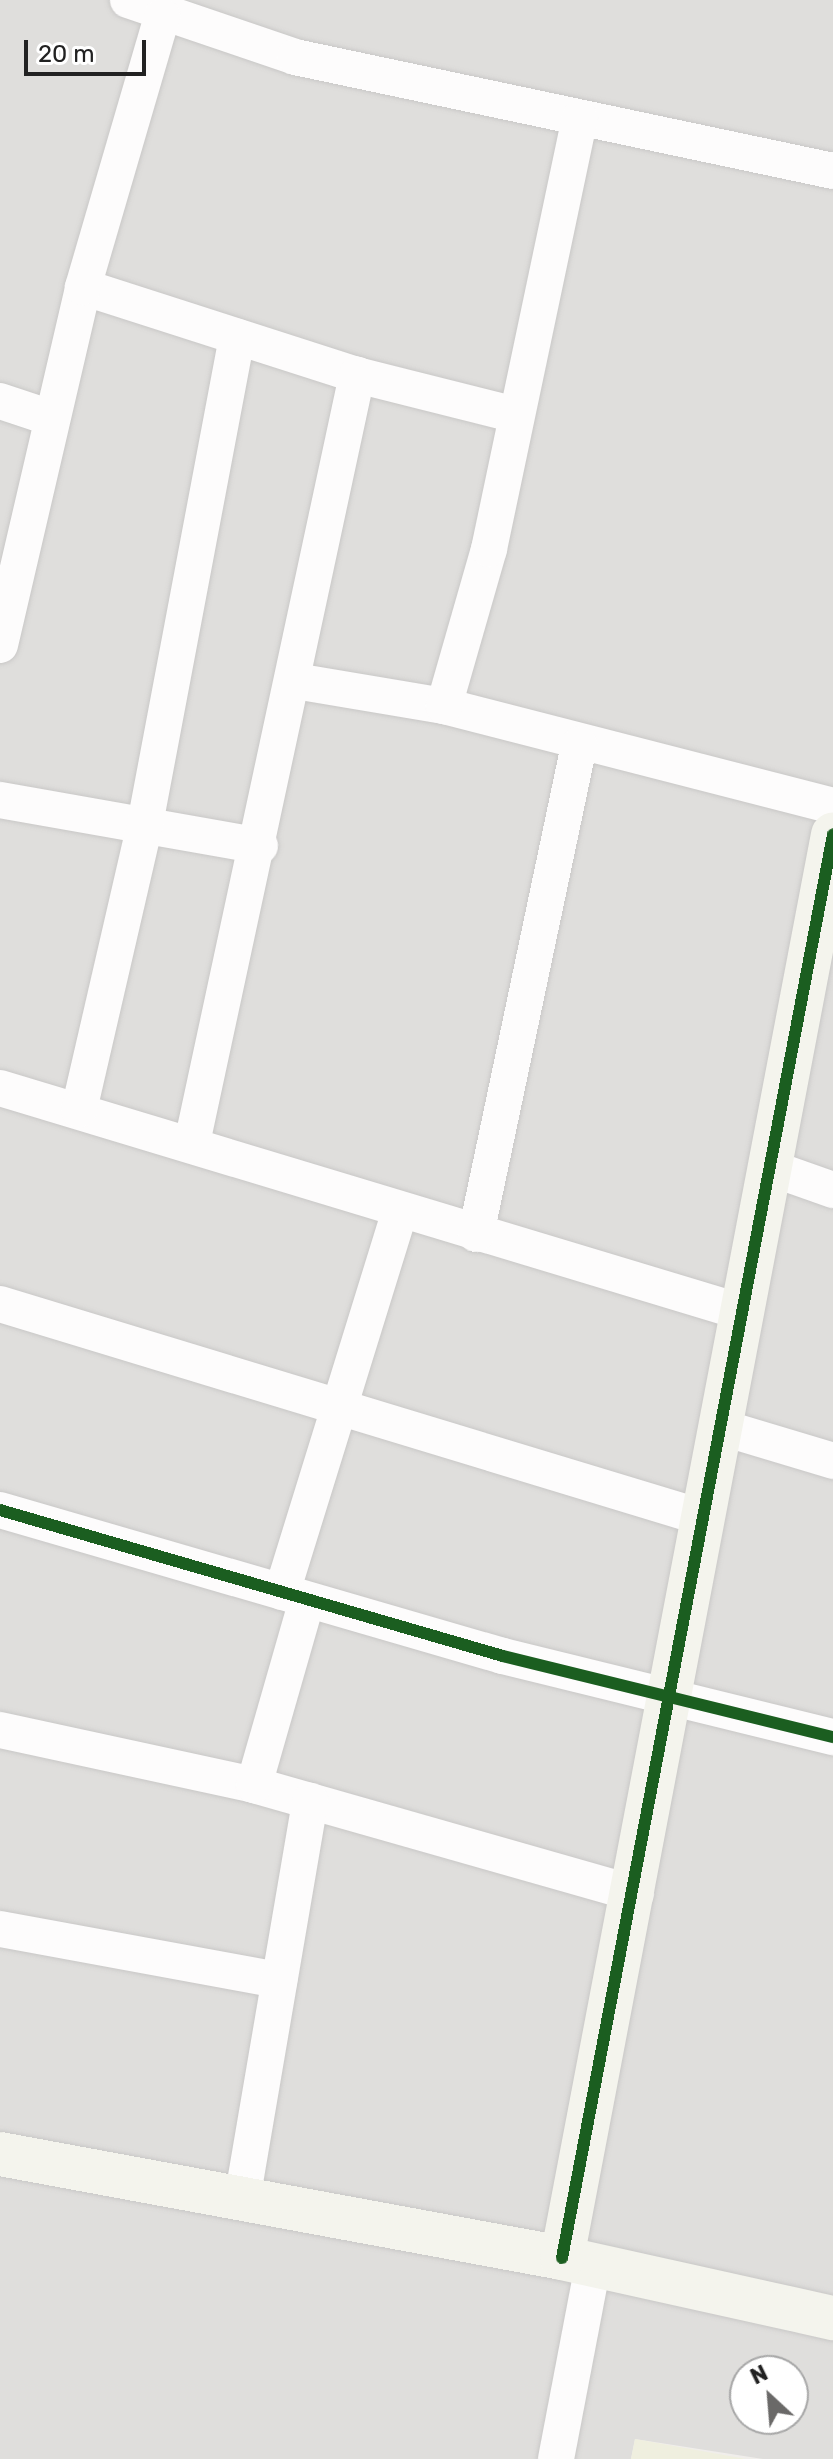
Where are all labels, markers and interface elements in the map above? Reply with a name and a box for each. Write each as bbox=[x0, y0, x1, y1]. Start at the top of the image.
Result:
scale bar bbox=[28, 24, 150, 74]
text: 20 m bbox=[38, 40, 95, 68]
north arrow bbox=[729, 2355, 809, 2435]
text: N bbox=[746, 2359, 772, 2390]

